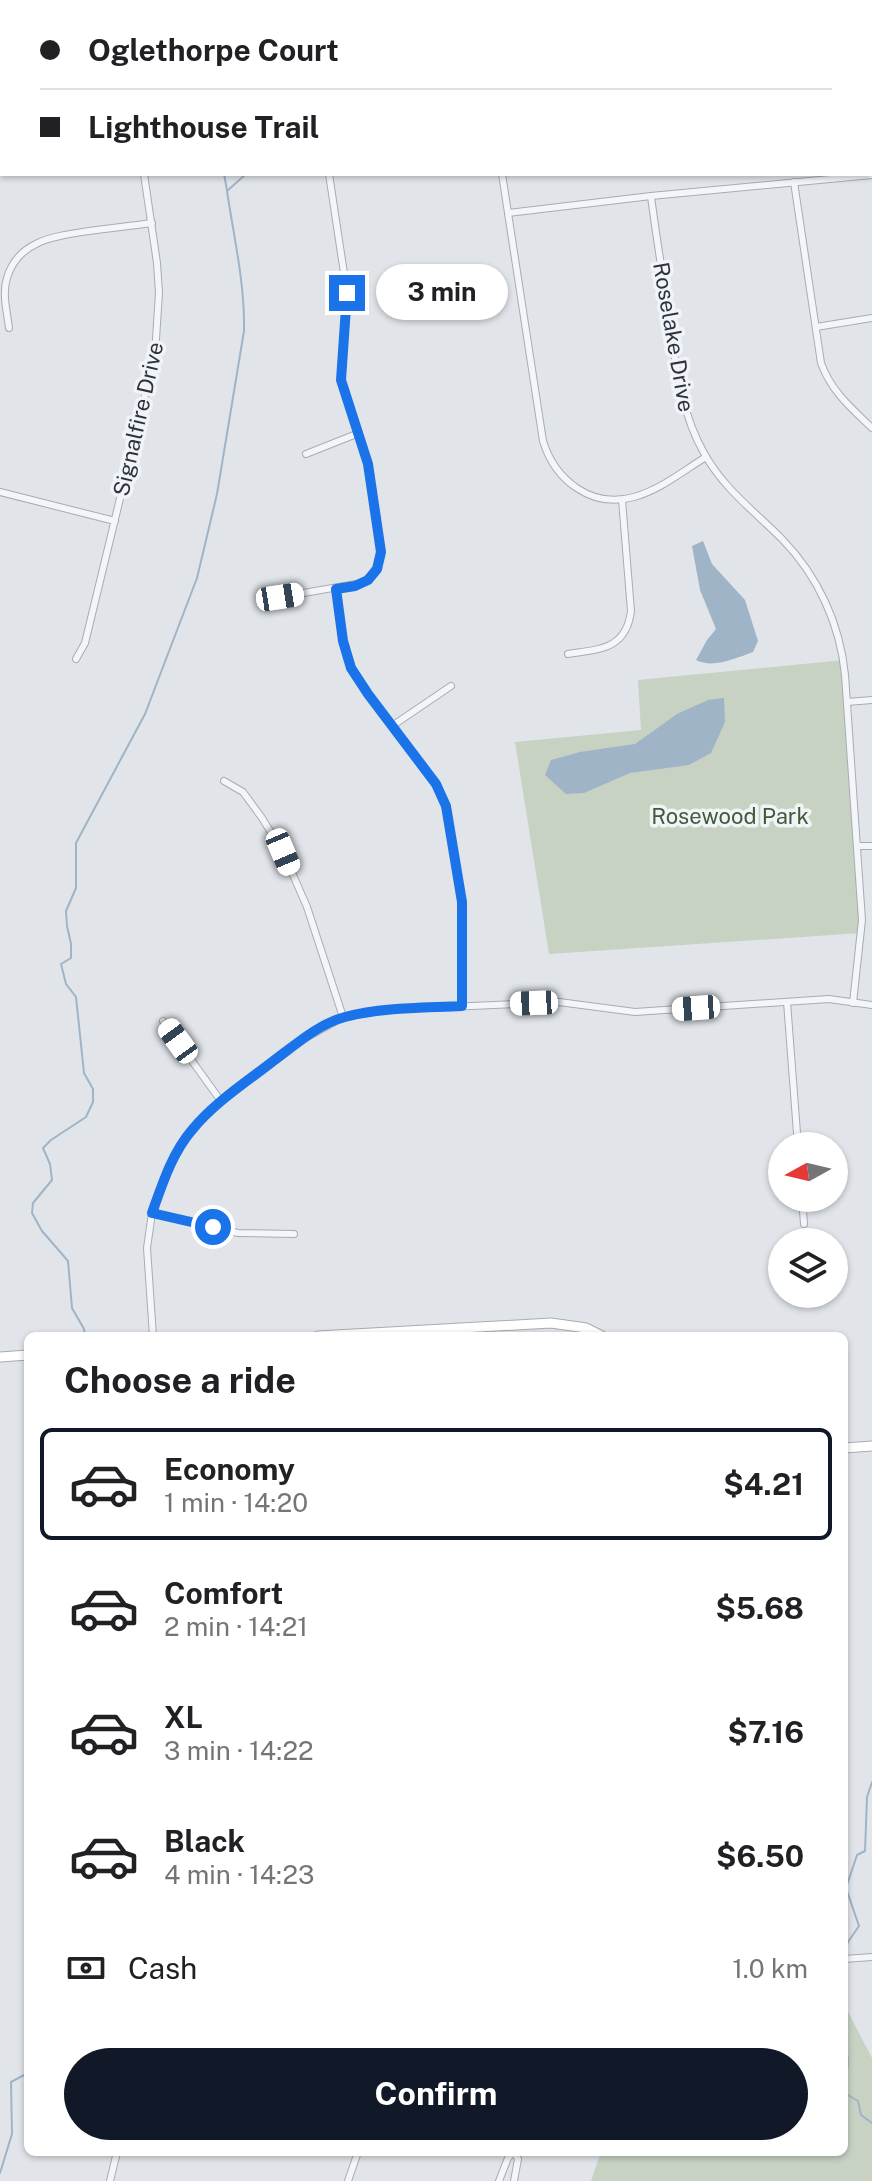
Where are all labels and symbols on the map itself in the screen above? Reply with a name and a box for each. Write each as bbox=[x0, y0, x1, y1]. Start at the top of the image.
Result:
street label: Roselake Drive bbox=[648, 260, 700, 414]
callout: 3 min bbox=[375, 265, 507, 321]
route end bbox=[329, 275, 365, 311]
street label: Signalfire Drive bbox=[108, 339, 168, 499]
car bbox=[254, 581, 306, 613]
park label: Rosewood Park bbox=[651, 803, 809, 829]
car bbox=[263, 825, 303, 879]
car bbox=[510, 990, 558, 1016]
car bbox=[671, 994, 721, 1022]
car bbox=[154, 1015, 202, 1067]
north arrow bbox=[768, 1132, 848, 1212]
route start bbox=[195, 1209, 231, 1245]

